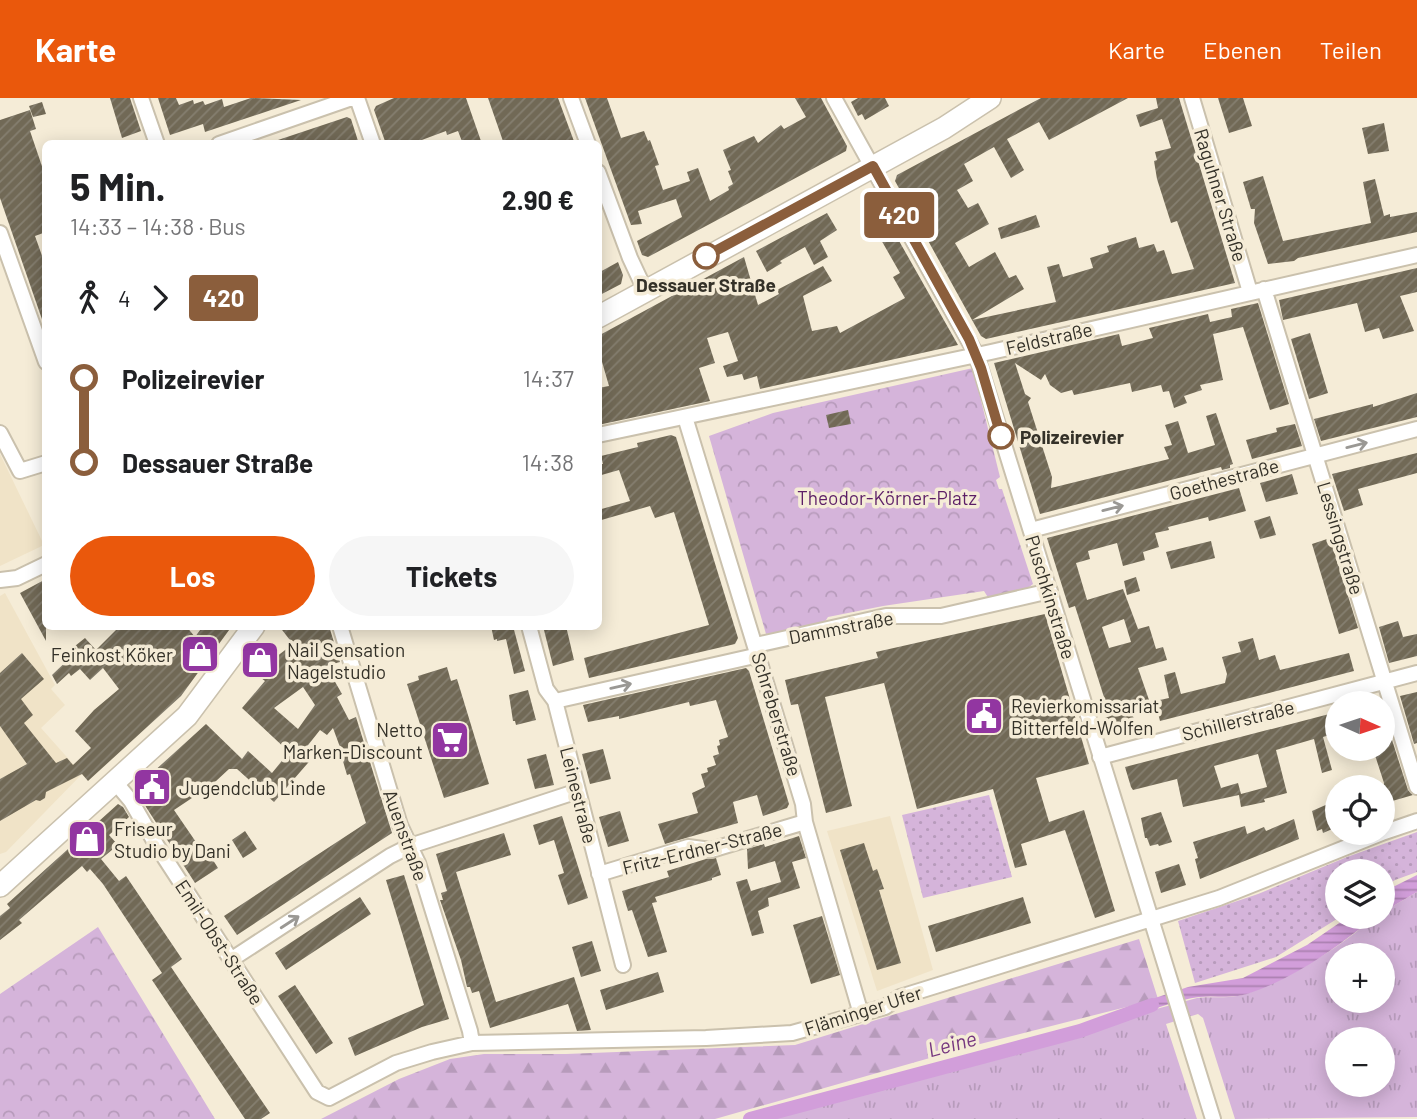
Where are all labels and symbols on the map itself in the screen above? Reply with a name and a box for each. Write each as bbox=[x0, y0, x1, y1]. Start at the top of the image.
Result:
street label: Raguhner Straße bbox=[1190, 126, 1252, 264]
line badge: 420 bbox=[859, 192, 939, 238]
marker: Dessauer Straße bbox=[693, 243, 719, 269]
place label: Dessauer Straße bbox=[636, 273, 776, 296]
street label: Feldstraße bbox=[1003, 317, 1095, 359]
marker: Polizeirevier bbox=[988, 423, 1014, 449]
place label: Polizeirevier bbox=[1020, 425, 1125, 448]
one-way arrow bbox=[1345, 438, 1368, 451]
street label: Goethestraße bbox=[1167, 453, 1281, 505]
street label: Lessingstraße bbox=[1313, 479, 1369, 597]
park label: Theodor-Körner-Platz bbox=[797, 486, 977, 509]
one-way arrow bbox=[1101, 501, 1124, 514]
street label: Puschkinstraße bbox=[1021, 532, 1081, 662]
street label: Dammstraße bbox=[787, 606, 895, 648]
shop icon: Feinkost Köker bbox=[179, 633, 221, 675]
place label: Nail Sensation Nagelstudio bbox=[287, 638, 405, 683]
shop icon: Nail Sensation Nagelstudio bbox=[239, 639, 281, 681]
place label: Feinkost Köker bbox=[51, 643, 173, 666]
street label: Schreberstraße bbox=[747, 649, 807, 779]
one-way arrow bbox=[609, 679, 632, 693]
north arrow bbox=[1325, 691, 1395, 761]
place label: Revierkomissariat Bitterfeld-Wolfen bbox=[1011, 694, 1159, 739]
public building icon: Revierkomissariat Bitterfeld-Wolfen bbox=[963, 695, 1005, 737]
street label: Schillerstraße bbox=[1179, 695, 1297, 745]
place label: Netto Marken-Discount bbox=[283, 718, 423, 763]
supermarket icon: Netto Marken-Discount bbox=[429, 719, 471, 761]
street label: Leinestraße bbox=[556, 744, 602, 846]
public building icon: Jugendclub Linde bbox=[131, 766, 173, 808]
place label: Jugendclub Linde bbox=[179, 776, 326, 799]
street label: Auenstraße bbox=[379, 786, 433, 884]
place label: Friseur Studio by Dani bbox=[114, 817, 231, 862]
street label: Fritz-Erdner-Straße bbox=[620, 817, 784, 879]
shop icon: Friseur Studio by Dani bbox=[66, 818, 108, 860]
street label: Emil-Obst-Straße bbox=[171, 875, 269, 1009]
one-way arrow bbox=[279, 915, 299, 929]
street label: Fläminger Ufer bbox=[801, 980, 925, 1040]
water label: Leine bbox=[925, 1025, 979, 1061]

